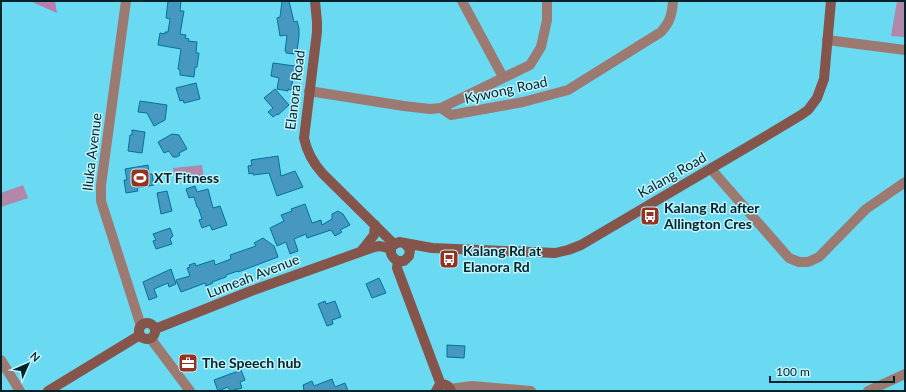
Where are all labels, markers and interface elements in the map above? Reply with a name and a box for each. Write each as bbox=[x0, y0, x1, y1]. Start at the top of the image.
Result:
street label: Elanora Road bbox=[281, 49, 308, 131]
street label: Kywong Road bbox=[463, 72, 549, 107]
street label: Iluka Avenue bbox=[78, 112, 105, 192]
street label: Kalang Road bbox=[635, 148, 709, 201]
sports icon: XT Fitness bbox=[129, 167, 151, 189]
place label: XT Fitness bbox=[154, 169, 219, 186]
place label: Kalang Rd after Allington Cres bbox=[663, 199, 760, 232]
bus stop icon: Kalang Rd after Allington Cres bbox=[639, 205, 661, 227]
place label: Kalang Rd at Elanora Rd bbox=[463, 242, 542, 275]
bus stop icon: Kalang Rd at Elanora Rd bbox=[438, 248, 460, 270]
street label: Lumeah Avenue bbox=[204, 250, 301, 301]
north arrow bbox=[8, 344, 48, 384]
text: N bbox=[28, 349, 43, 364]
office icon: The Speech hub bbox=[177, 352, 199, 374]
place label: The Speech hub bbox=[202, 354, 301, 371]
scale bar bbox=[770, 358, 894, 384]
text: 100 m bbox=[776, 364, 810, 379]

